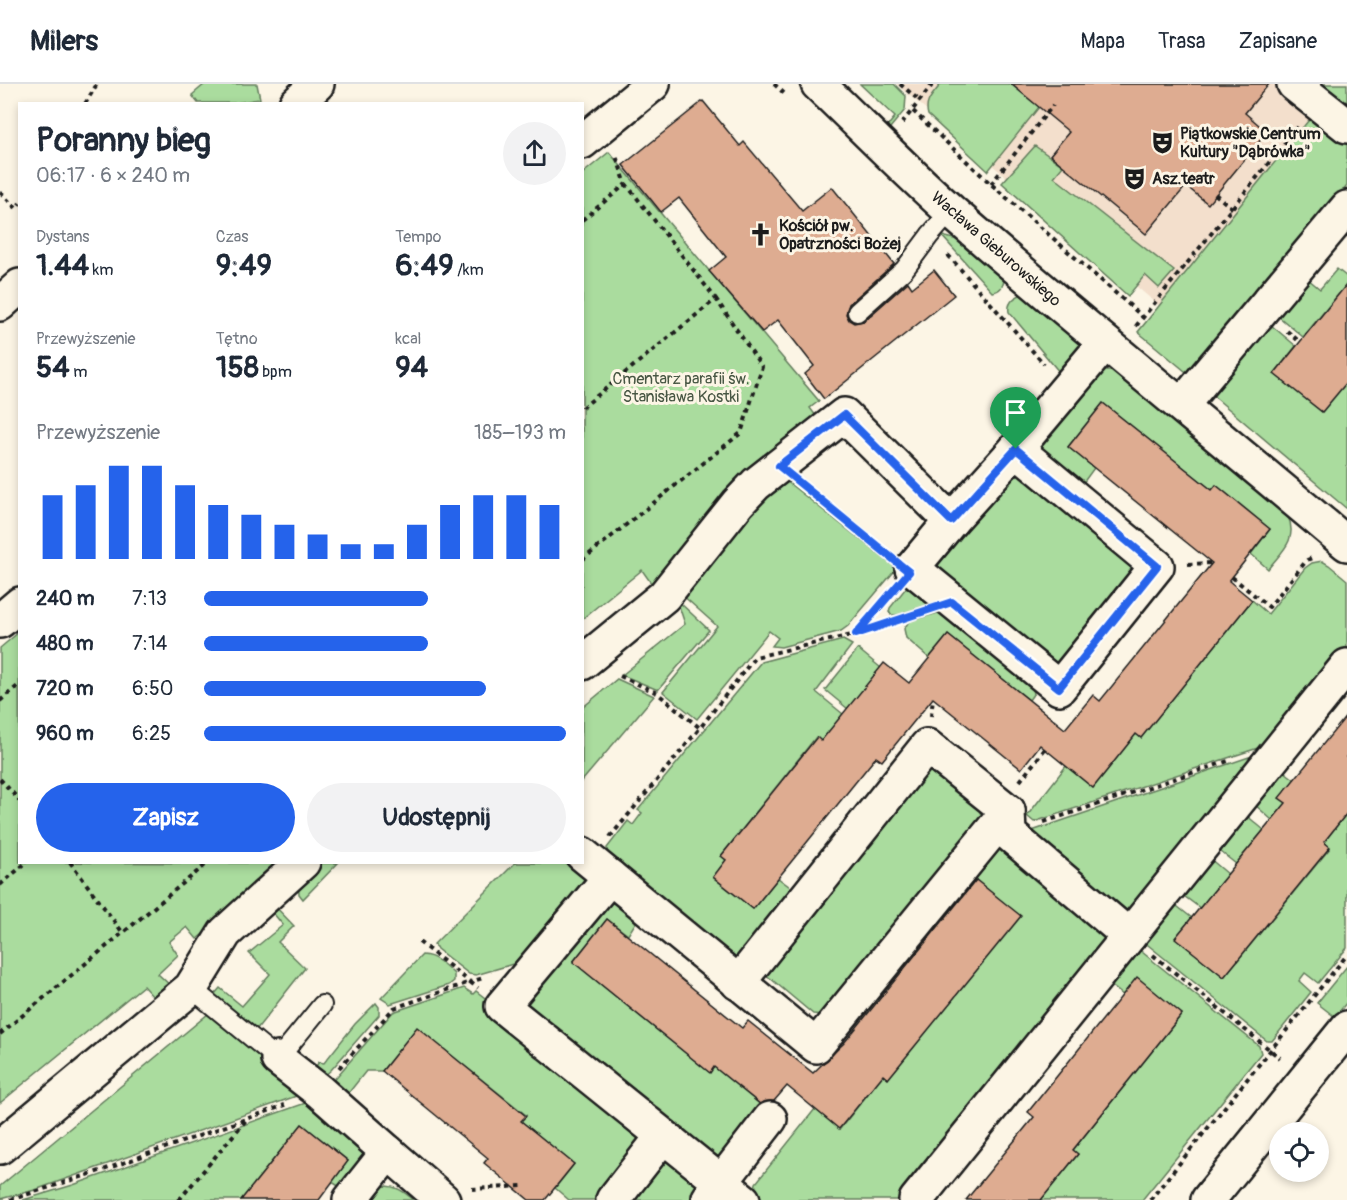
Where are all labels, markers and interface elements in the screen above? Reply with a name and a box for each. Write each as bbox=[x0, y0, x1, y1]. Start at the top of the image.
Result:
text: Milers bbox=[30, 24, 98, 59]
text: Mapa bbox=[1080, 28, 1125, 55]
text: Trasa bbox=[1158, 28, 1206, 55]
text: Zapisane bbox=[1239, 28, 1317, 55]
text: Poranny bieg bbox=[36, 120, 211, 161]
button: share bbox=[503, 122, 566, 185]
place label: Piątkowskie Centrum Kultury "Dąbrówka" bbox=[1180, 124, 1321, 162]
theatre icon: Piątkowskie Centrum Kultury "Dąbrówka" bbox=[1149, 130, 1175, 156]
text: 06:17 · 6 × 240 m bbox=[36, 163, 190, 188]
theatre icon: Asz.teatr bbox=[1121, 166, 1147, 192]
place label: Asz.teatr bbox=[1152, 169, 1215, 189]
street label: Wacława Gieburowskiego bbox=[927, 187, 1065, 311]
place label: Kościół pw. Opatrzności Bożej bbox=[779, 216, 902, 254]
church icon: Kościół pw. Opatrzności Bożej bbox=[748, 222, 774, 248]
text: Dystans bbox=[36, 227, 89, 247]
text: Czas bbox=[216, 227, 248, 247]
text: Tempo bbox=[395, 227, 441, 247]
text: 1.44 bbox=[36, 247, 89, 284]
text: 9:49 bbox=[216, 247, 272, 284]
text: 6:49 bbox=[395, 247, 454, 284]
text: km bbox=[89, 260, 113, 280]
text: /km bbox=[454, 260, 484, 280]
text: Przewyższenie bbox=[36, 329, 135, 349]
text: Tętno bbox=[216, 329, 258, 349]
text: kcal bbox=[395, 329, 421, 349]
text: 54 bbox=[36, 349, 70, 386]
text: 158 bbox=[216, 349, 259, 386]
text: 94 bbox=[395, 349, 428, 386]
text: m bbox=[70, 362, 87, 382]
text: bpm bbox=[259, 362, 292, 382]
park label: Cmentarz parafii św. Stanisława Kostki bbox=[612, 369, 750, 407]
pin bbox=[990, 387, 1041, 449]
icon: arrive bbox=[999, 396, 1032, 429]
text: Przewyższenie bbox=[36, 420, 160, 445]
text: 185–193 m bbox=[474, 420, 566, 445]
text: 240 m bbox=[36, 586, 95, 611]
text: 7:13 bbox=[132, 586, 167, 611]
text: 480 m bbox=[36, 631, 93, 656]
text: 7:14 bbox=[132, 631, 167, 656]
text: 720 m bbox=[36, 676, 94, 701]
text: 6:50 bbox=[132, 676, 173, 701]
text: 960 m bbox=[36, 721, 94, 746]
text: 6:25 bbox=[132, 721, 171, 746]
button: Zapisz bbox=[36, 783, 295, 852]
button: Udostępnij bbox=[307, 783, 566, 852]
map controls bbox=[1269, 1122, 1329, 1182]
button: locate bbox=[1269, 1122, 1329, 1182]

